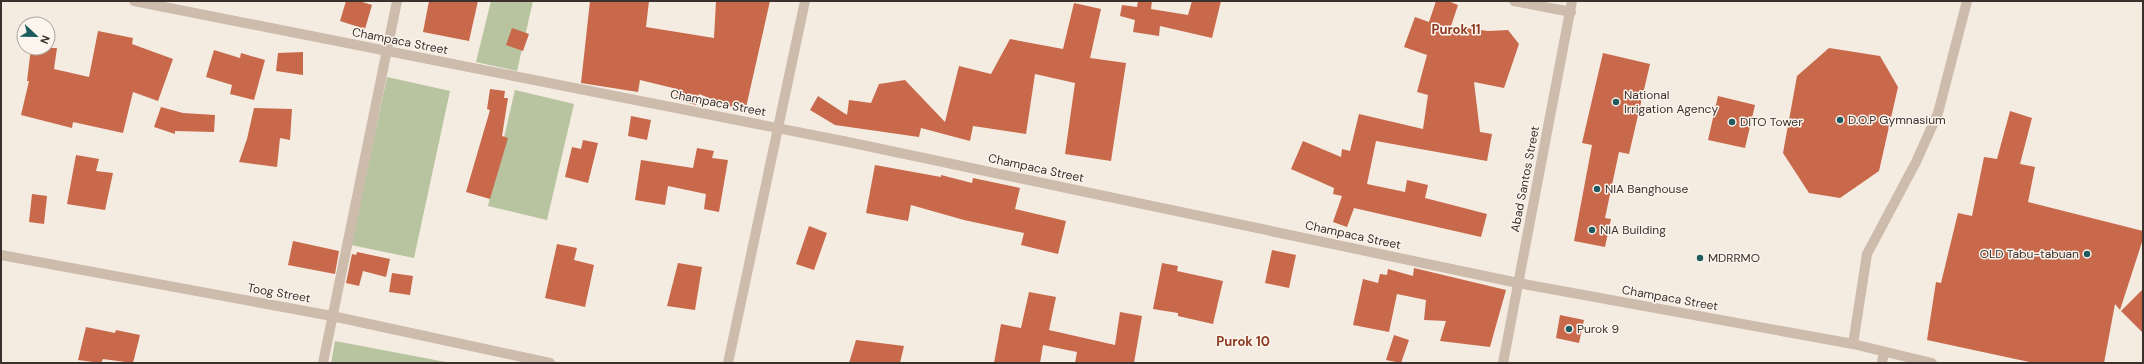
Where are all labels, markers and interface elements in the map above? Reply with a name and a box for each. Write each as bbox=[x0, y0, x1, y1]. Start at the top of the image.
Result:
north arrow bbox=[16, 16, 56, 56]
district label: Purok 11 bbox=[1431, 21, 1481, 38]
street label: Champaca Street bbox=[351, 24, 450, 58]
text: N bbox=[37, 33, 53, 46]
street label: Champaca Street bbox=[669, 86, 768, 120]
place label: National Irrigation Agency bbox=[1624, 87, 1718, 117]
marker: National Irrigation Agency bbox=[1611, 97, 1621, 107]
place label: D.O.P Gymnasium bbox=[1848, 112, 1946, 128]
place label: DITO Tower bbox=[1740, 114, 1803, 130]
marker: D.O.P Gymnasium bbox=[1835, 115, 1845, 125]
marker: DITO Tower bbox=[1727, 117, 1737, 127]
street label: Abad Santos Street bbox=[1507, 124, 1543, 234]
street label: Champaca Street bbox=[987, 150, 1086, 186]
place label: NIA Banghouse bbox=[1605, 181, 1689, 197]
marker: NIA Banghouse bbox=[1592, 184, 1602, 194]
street label: Champaca Street bbox=[1304, 217, 1403, 253]
place label: NIA Building bbox=[1600, 222, 1666, 238]
marker: NIA Building bbox=[1587, 225, 1597, 235]
place label: OLD Tabu-tabuan bbox=[1980, 246, 2079, 262]
marker: OLD Tabu-tabuan bbox=[2082, 249, 2092, 259]
place label: MDRRMO bbox=[1708, 250, 1760, 266]
marker: MDRRMO bbox=[1695, 253, 1705, 263]
street label: Toog Street bbox=[246, 280, 312, 306]
street label: Champaca Street bbox=[1621, 282, 1720, 314]
place label: Purok 9 bbox=[1577, 321, 1619, 337]
marker: Purok 9 bbox=[1564, 324, 1574, 334]
district label: Purok 10 bbox=[1216, 333, 1270, 350]

